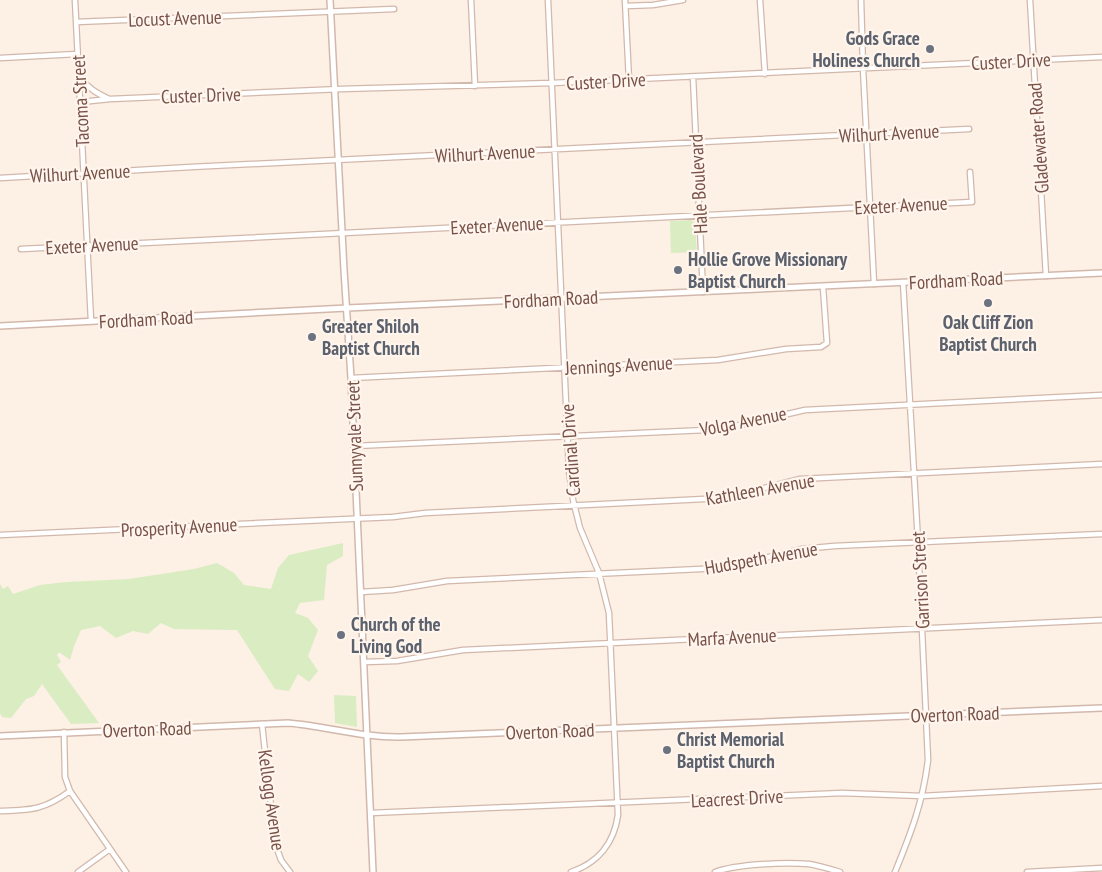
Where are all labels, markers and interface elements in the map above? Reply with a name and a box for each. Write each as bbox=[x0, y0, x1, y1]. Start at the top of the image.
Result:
street label: Locust Avenue bbox=[128, 4, 222, 32]
place label: Gods Grace Holiness Church bbox=[812, 26, 920, 72]
marker: Gods Grace Holiness Church bbox=[924, 43, 936, 55]
street label: Custer Drive bbox=[971, 47, 1052, 75]
street label: Tacoma Street bbox=[66, 53, 94, 148]
street label: Custer Drive bbox=[566, 67, 647, 95]
street label: Custer Drive bbox=[161, 82, 241, 108]
street label: Gladewater Road bbox=[1022, 82, 1054, 194]
street label: Wilhurt Avenue bbox=[838, 118, 940, 148]
street label: Hale Boulevard bbox=[683, 134, 713, 234]
street label: Wilhurt Avenue bbox=[434, 138, 536, 168]
street label: Wilhurt Avenue bbox=[29, 158, 131, 188]
street label: Exeter Avenue bbox=[854, 191, 948, 219]
street label: Exeter Avenue bbox=[450, 211, 544, 239]
street label: Exeter Avenue bbox=[45, 231, 139, 259]
place label: Hollie Grove Missionary Baptist Church bbox=[688, 247, 848, 293]
marker: Hollie Grove Missionary Baptist Church bbox=[672, 264, 684, 276]
street label: Fordham Road bbox=[908, 266, 1004, 294]
street label: Fordham Road bbox=[503, 285, 599, 313]
marker: Oak Cliff Zion Baptist Church bbox=[982, 297, 994, 309]
street label: Fordham Road bbox=[98, 305, 194, 333]
place label: Oak Cliff Zion Baptist Church bbox=[939, 310, 1037, 356]
place label: Greater Shiloh Baptist Church bbox=[322, 314, 420, 360]
marker: Greater Shiloh Baptist Church bbox=[306, 331, 318, 343]
street label: Jennings Avenue bbox=[564, 350, 674, 380]
street label: Sunnyvale Street bbox=[340, 379, 368, 492]
street label: Volga Avenue bbox=[697, 401, 789, 441]
street label: Cardinal Drive bbox=[555, 403, 585, 497]
street label: Kathleen Avenue bbox=[704, 468, 816, 510]
street label: Prosperity Avenue bbox=[120, 512, 238, 542]
street label: Garrison Street bbox=[905, 530, 935, 629]
street label: Hudspeth Avenue bbox=[703, 536, 820, 580]
place label: Church of the Living God bbox=[351, 612, 441, 658]
street label: Marfa Avenue bbox=[687, 623, 777, 651]
marker: Church of the Living God bbox=[335, 629, 347, 641]
street label: Overton Road bbox=[910, 700, 1000, 728]
street label: Overton Road bbox=[102, 715, 192, 743]
street label: Overton Road bbox=[505, 717, 595, 745]
place label: Christ Memorial Baptist Church bbox=[677, 727, 785, 773]
marker: Christ Memorial Baptist Church bbox=[661, 744, 673, 756]
street label: Kellogg Avenue bbox=[253, 748, 291, 852]
street label: Leacrest Drive bbox=[690, 784, 784, 812]

